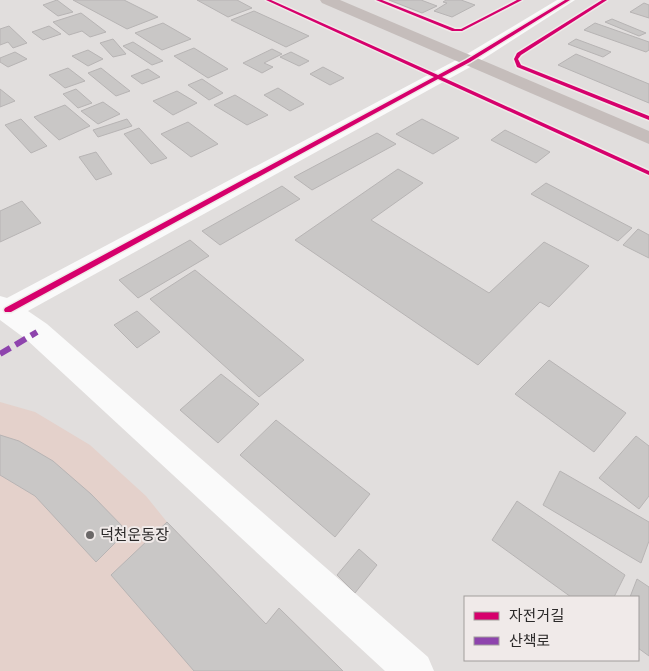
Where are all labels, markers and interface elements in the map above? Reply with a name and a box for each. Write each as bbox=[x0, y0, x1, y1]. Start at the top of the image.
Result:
place label: 덕천운동장 bbox=[100, 526, 169, 543]
marker: 덕천운동장 bbox=[84, 529, 96, 541]
legend bbox=[464, 596, 639, 661]
text: 자전거길 bbox=[509, 608, 564, 624]
text: 산책로 bbox=[509, 633, 550, 649]

